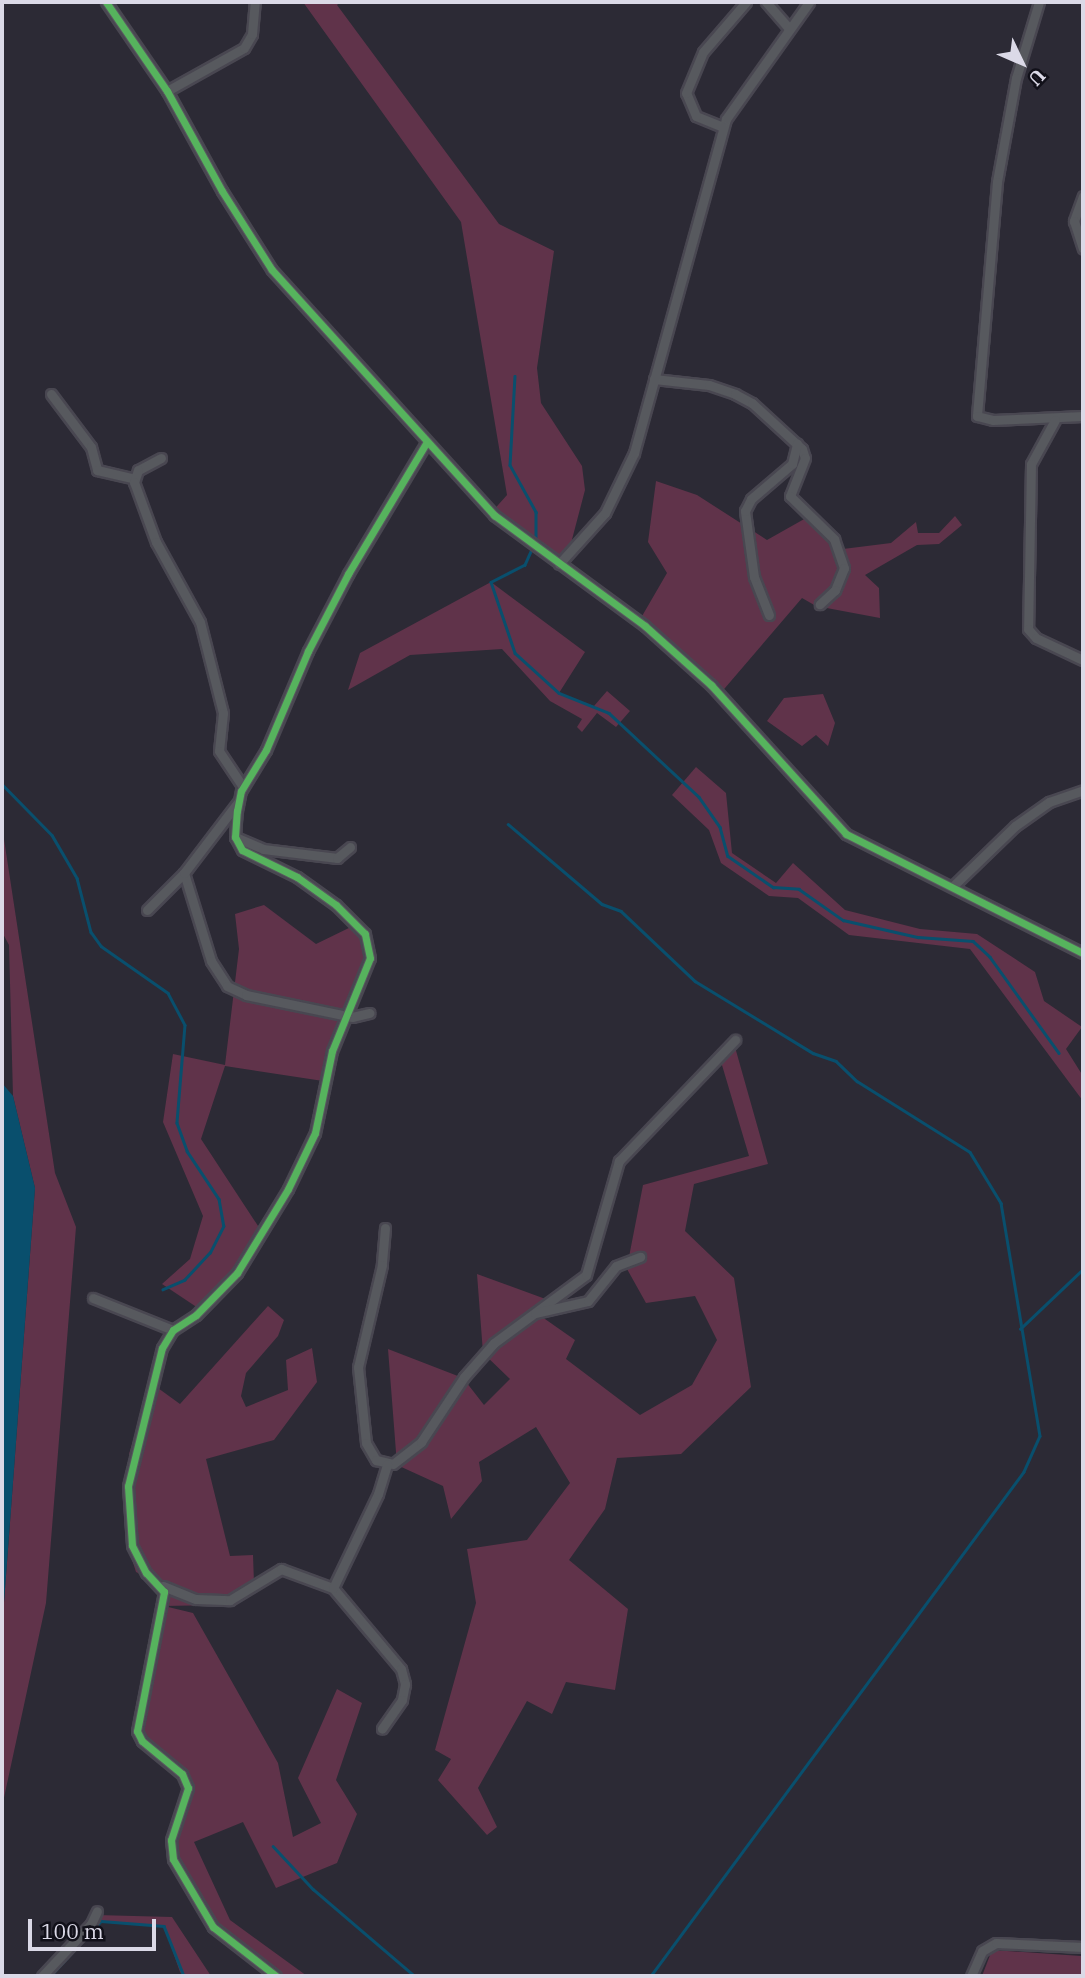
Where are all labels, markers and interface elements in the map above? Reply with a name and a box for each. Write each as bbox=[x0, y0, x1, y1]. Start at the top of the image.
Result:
north arrow bbox=[987, 28, 1057, 98]
text: U bbox=[1023, 64, 1051, 91]
scale bar bbox=[32, 1904, 159, 1948]
text: 100 m bbox=[41, 1917, 104, 1945]

